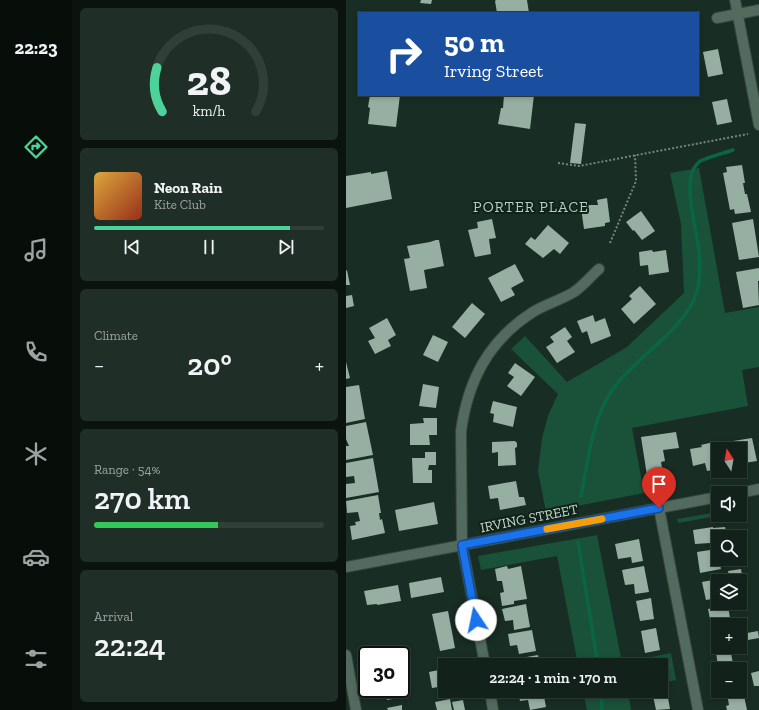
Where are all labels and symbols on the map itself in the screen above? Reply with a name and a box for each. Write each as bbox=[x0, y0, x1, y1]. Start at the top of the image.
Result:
district label: PORTER PLACE bbox=[473, 198, 589, 216]
north arrow bbox=[711, 442, 747, 478]
pin bbox=[642, 467, 676, 508]
street label: IRVING STREET bbox=[479, 501, 580, 536]
position arrow bbox=[455, 599, 497, 641]
speed limit sign: 30 bbox=[358, 646, 410, 698]

